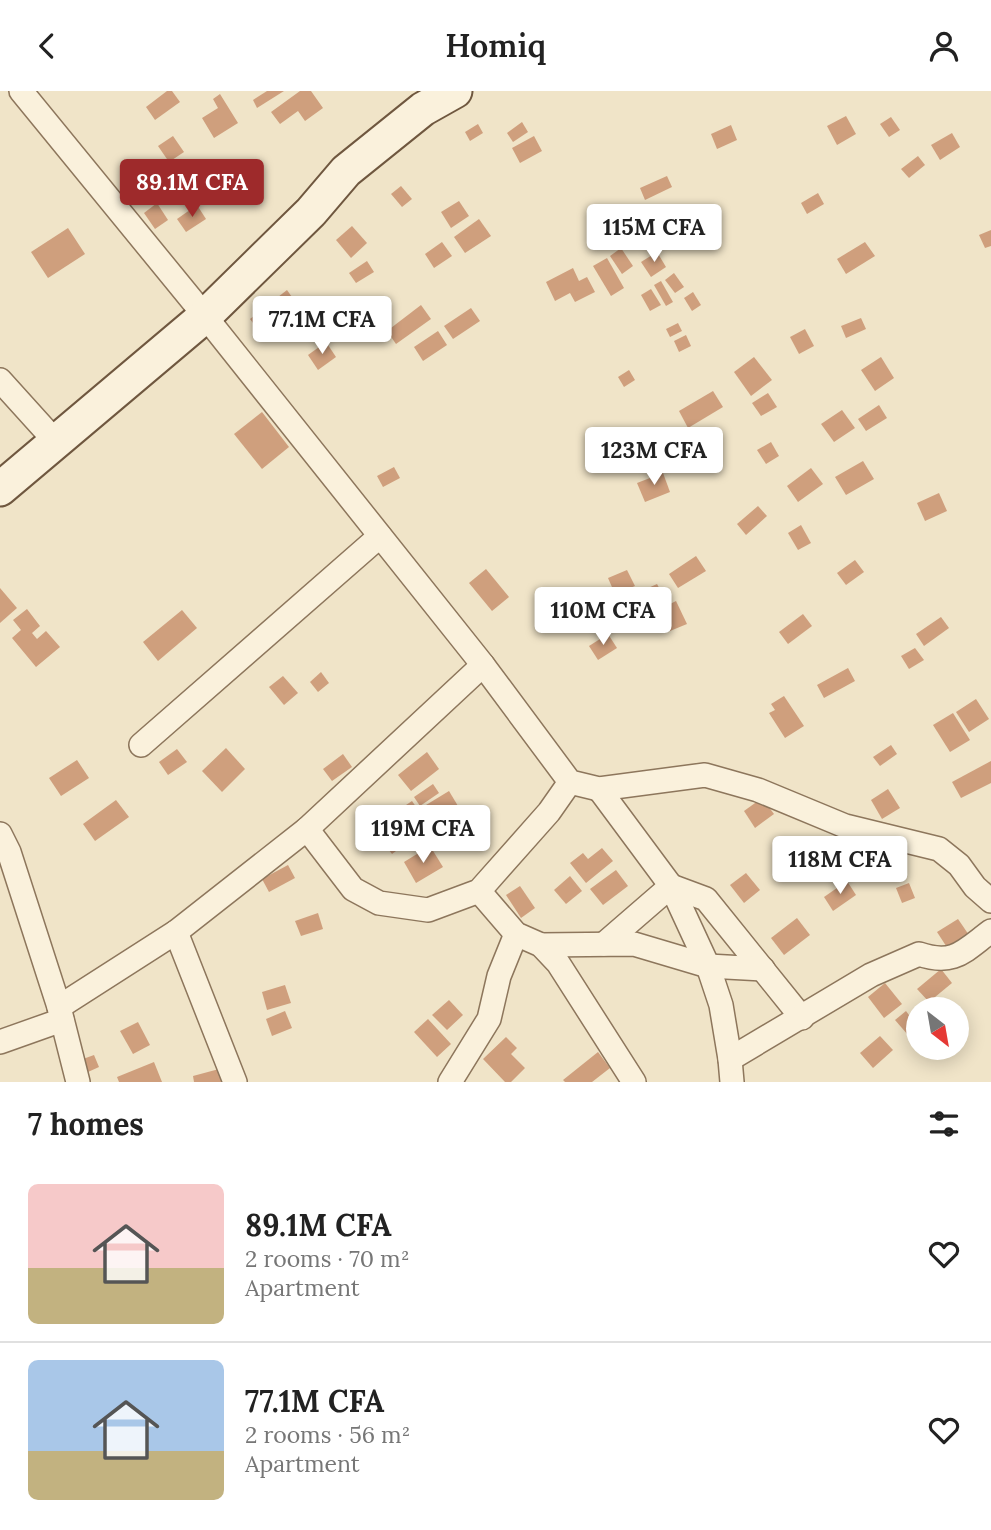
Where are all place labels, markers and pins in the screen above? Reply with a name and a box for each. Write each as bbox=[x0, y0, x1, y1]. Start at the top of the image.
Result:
pin: 89.1M CFA bbox=[112, 159, 272, 219]
pin: 115M CFA bbox=[582, 205, 726, 264]
pin: 77.1M CFA bbox=[242, 296, 402, 356]
pin: 123M CFA bbox=[582, 427, 726, 487]
pin: 110M CFA bbox=[531, 587, 675, 647]
pin: 119M CFA bbox=[351, 805, 495, 865]
pin: 118M CFA bbox=[768, 837, 912, 896]

